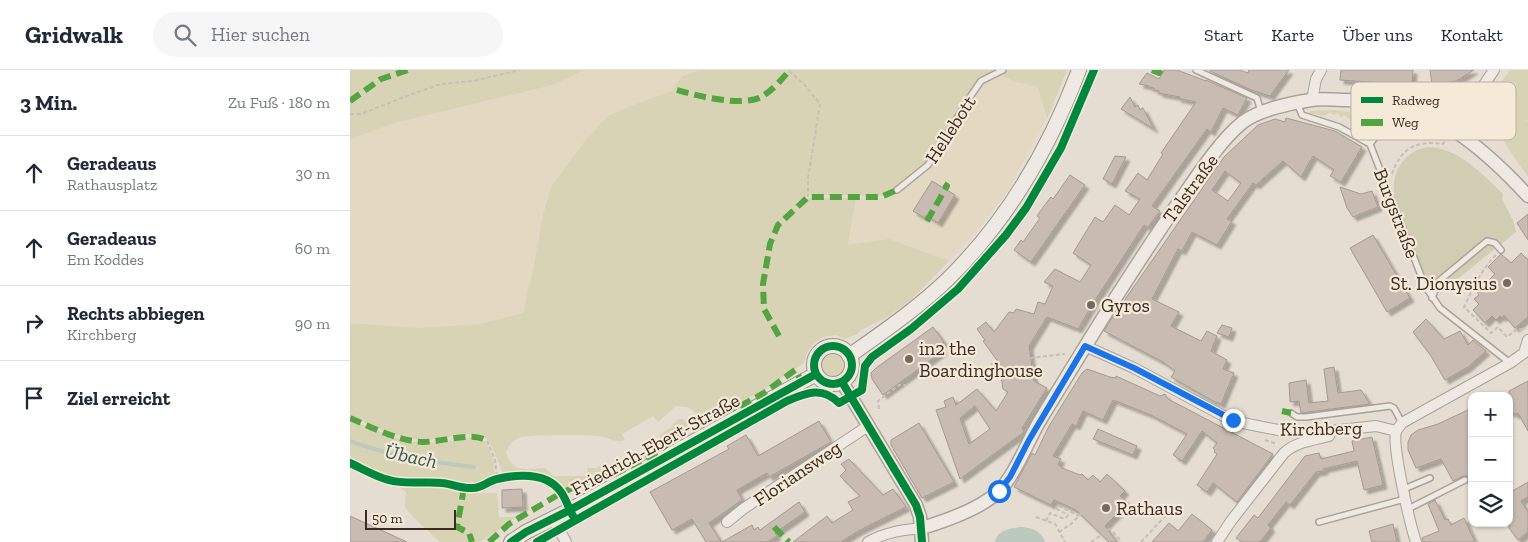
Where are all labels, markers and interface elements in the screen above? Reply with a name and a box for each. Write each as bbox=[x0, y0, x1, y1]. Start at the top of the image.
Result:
search box bbox=[153, 12, 503, 57]
text: Gridwalk bbox=[25, 20, 123, 49]
icon: search bbox=[171, 21, 199, 49]
text: Hier suchen bbox=[211, 23, 310, 46]
text: Start bbox=[1204, 24, 1243, 46]
text: Karte bbox=[1271, 24, 1314, 46]
text: Über uns bbox=[1342, 24, 1413, 46]
text: Kontakt bbox=[1441, 24, 1503, 46]
legend bbox=[1351, 82, 1516, 140]
text: 3 Min. bbox=[20, 90, 77, 115]
street label: Hellebott bbox=[920, 91, 981, 167]
text: Radweg bbox=[1392, 92, 1440, 109]
text: Zu Fuß · 180 m bbox=[228, 93, 330, 112]
text: Weg bbox=[1392, 114, 1419, 131]
street label: Talstraße bbox=[1158, 149, 1223, 227]
text: Geradeaus bbox=[67, 152, 157, 175]
icon: ahead bbox=[20, 159, 48, 187]
text: 30 m bbox=[296, 164, 330, 183]
street label: Burgstraße bbox=[1369, 165, 1424, 261]
text: Rathausplatz bbox=[67, 175, 157, 194]
text: Geradeaus bbox=[67, 227, 157, 250]
icon: ahead bbox=[20, 234, 48, 262]
text: 60 m bbox=[295, 239, 330, 258]
text: Em Koddes bbox=[67, 250, 144, 269]
place label: St. Dionysius bbox=[1391, 272, 1497, 295]
marker: St. Dionysius bbox=[1501, 277, 1513, 289]
place label: Gyros bbox=[1101, 294, 1150, 317]
marker: Gyros bbox=[1085, 299, 1097, 311]
text: Rechts abbiegen bbox=[67, 302, 205, 325]
icon: right bbox=[20, 309, 48, 337]
text: 90 m bbox=[295, 314, 330, 333]
text: Kirchberg bbox=[67, 325, 136, 344]
place label: in2 the Boardinghouse bbox=[919, 337, 1043, 382]
marker: in2 the Boardinghouse bbox=[903, 353, 915, 365]
icon: arrive bbox=[20, 384, 48, 412]
text: Ziel erreicht bbox=[67, 387, 170, 410]
street label: Friedrich-Ebert-Straße bbox=[567, 388, 744, 500]
map controls bbox=[1468, 392, 1513, 527]
button: + bbox=[1468, 392, 1513, 437]
route end bbox=[1222, 409, 1245, 432]
street label: Kirchberg bbox=[1280, 416, 1363, 441]
street label: Floriansweg bbox=[749, 435, 846, 511]
button: − bbox=[1468, 437, 1513, 482]
water label: Übach bbox=[383, 439, 439, 473]
route start bbox=[988, 480, 1011, 503]
button: layers bbox=[1468, 482, 1513, 527]
place label: Rathaus bbox=[1116, 497, 1183, 520]
marker: Rathaus bbox=[1100, 502, 1112, 514]
scale bar bbox=[365, 507, 456, 530]
text: 50 m bbox=[372, 510, 403, 527]

